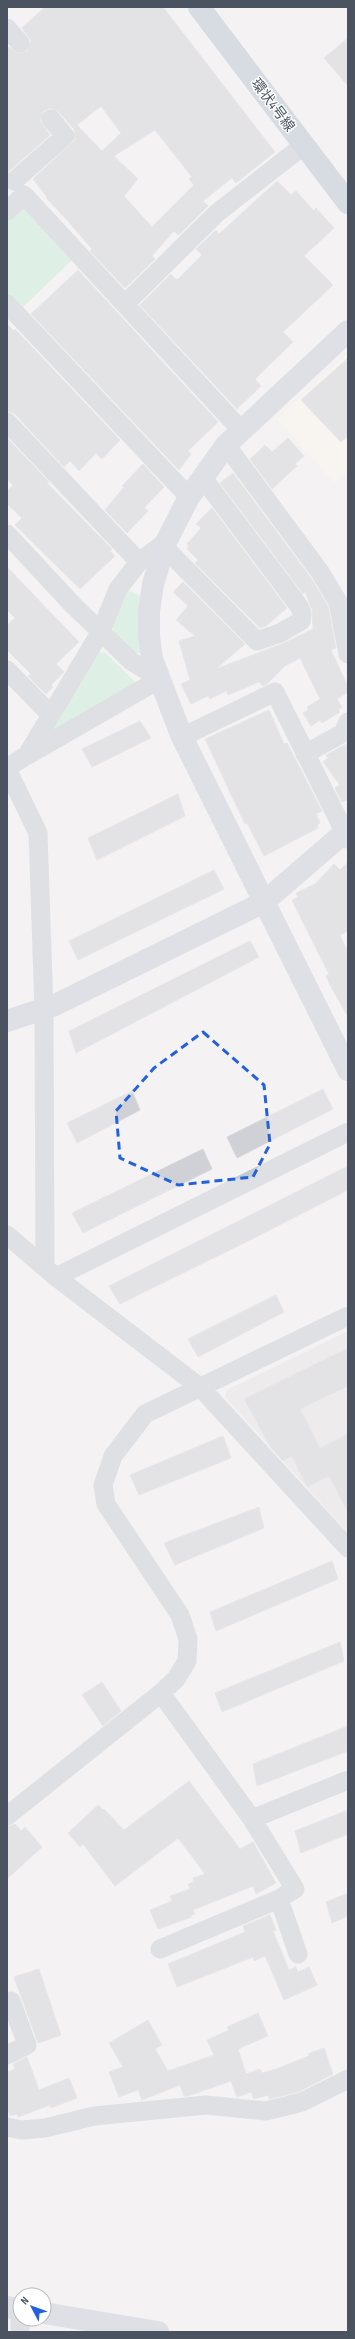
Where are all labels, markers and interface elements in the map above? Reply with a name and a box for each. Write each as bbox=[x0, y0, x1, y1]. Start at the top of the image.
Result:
street label: 環状4号線 bbox=[248, 75, 298, 135]
north arrow bbox=[12, 2287, 52, 2327]
text: N bbox=[18, 2294, 32, 2307]

